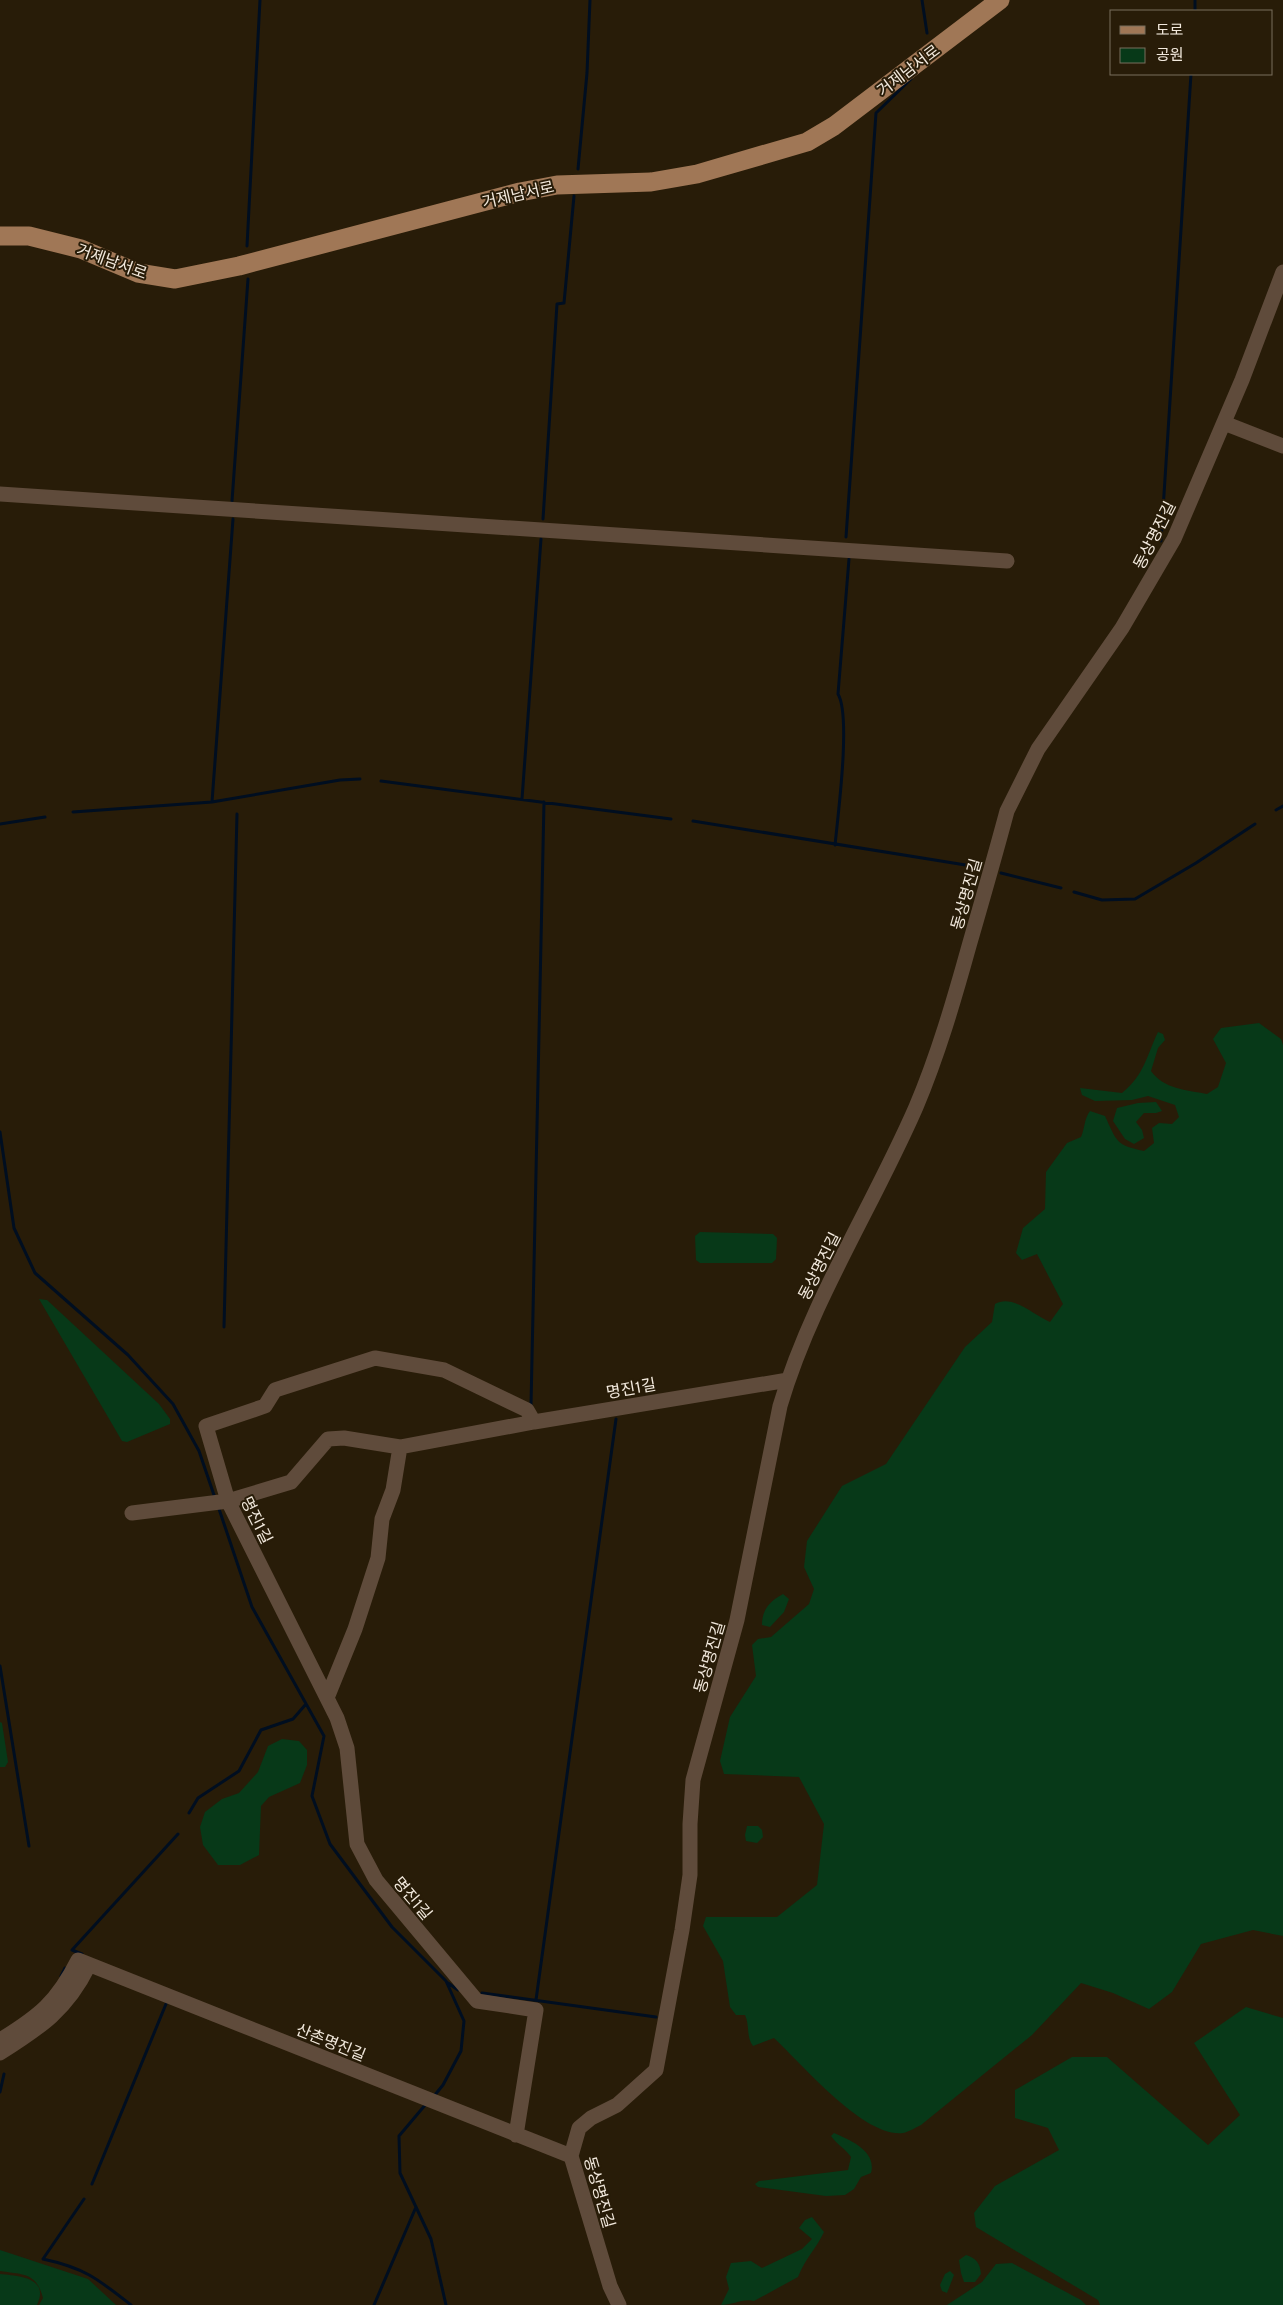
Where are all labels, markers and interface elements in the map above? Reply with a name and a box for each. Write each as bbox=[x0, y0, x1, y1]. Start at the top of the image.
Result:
legend bbox=[1110, 10, 1273, 75]
text: 도로 bbox=[1156, 22, 1184, 41]
street label: 거제남서로 bbox=[874, 41, 945, 102]
text: 공원 bbox=[1156, 47, 1184, 66]
street label: 거제남서로 bbox=[480, 178, 557, 214]
street label: 거제남서로 bbox=[73, 241, 150, 285]
street label: 동상명진길 bbox=[1130, 499, 1181, 573]
street label: 동상명진길 bbox=[948, 856, 988, 933]
street label: 동상명진길 bbox=[795, 1230, 846, 1304]
street label: 명진1길 bbox=[605, 1376, 658, 1404]
street label: 명진1길 bbox=[235, 1494, 275, 1548]
street label: 동상명진길 bbox=[691, 1619, 731, 1696]
street label: 명진1길 bbox=[388, 1874, 435, 1925]
street label: 산촌명진길 bbox=[292, 2021, 368, 2067]
street label: 동상명진길 bbox=[578, 2154, 618, 2231]

